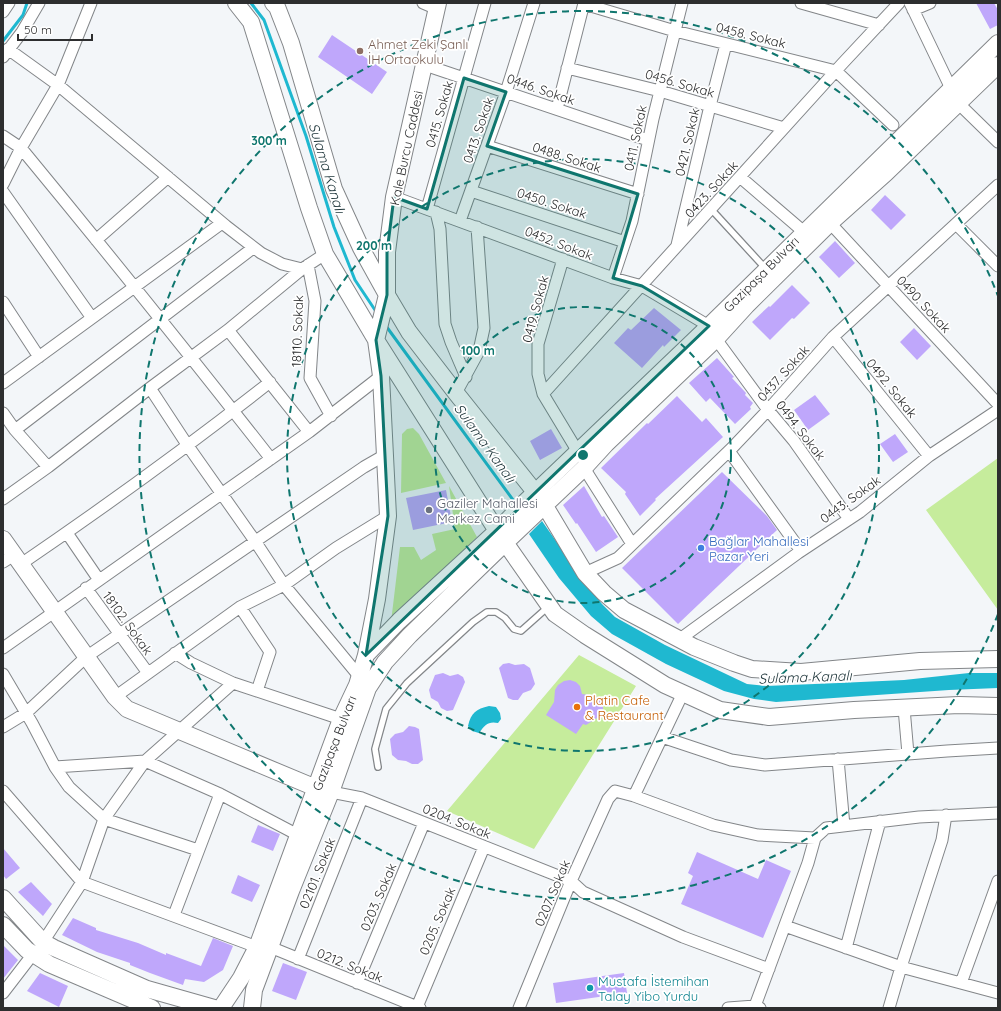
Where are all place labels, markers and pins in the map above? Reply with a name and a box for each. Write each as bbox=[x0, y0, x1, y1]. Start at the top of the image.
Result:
place label: Ahmet Zeki Şanlı İH Ortaokulu bbox=[368, 36, 468, 67]
marker: Ahmet Zeki Şanlı İH Ortaokulu bbox=[355, 46, 365, 56]
centre of rings bbox=[576, 448, 590, 462]
place label: Gaziler Mahallesi Merkez Cami bbox=[437, 495, 538, 526]
marker: Gaziler Mahallesi Merkez Cami bbox=[424, 505, 434, 515]
place label: Bağlar Mahallesi Pazar Yeri bbox=[709, 533, 809, 564]
marker: Bağlar Mahallesi Pazar Yeri bbox=[696, 543, 706, 553]
place label: Platin Cafe & Restaurant bbox=[585, 692, 664, 723]
marker: Platin Cafe & Restaurant bbox=[572, 702, 582, 712]
place label: Mustafa İstemihan Talay Yibo Yurdu bbox=[598, 973, 709, 1004]
marker: Mustafa İstemihan Talay Yibo Yurdu bbox=[585, 983, 595, 993]

